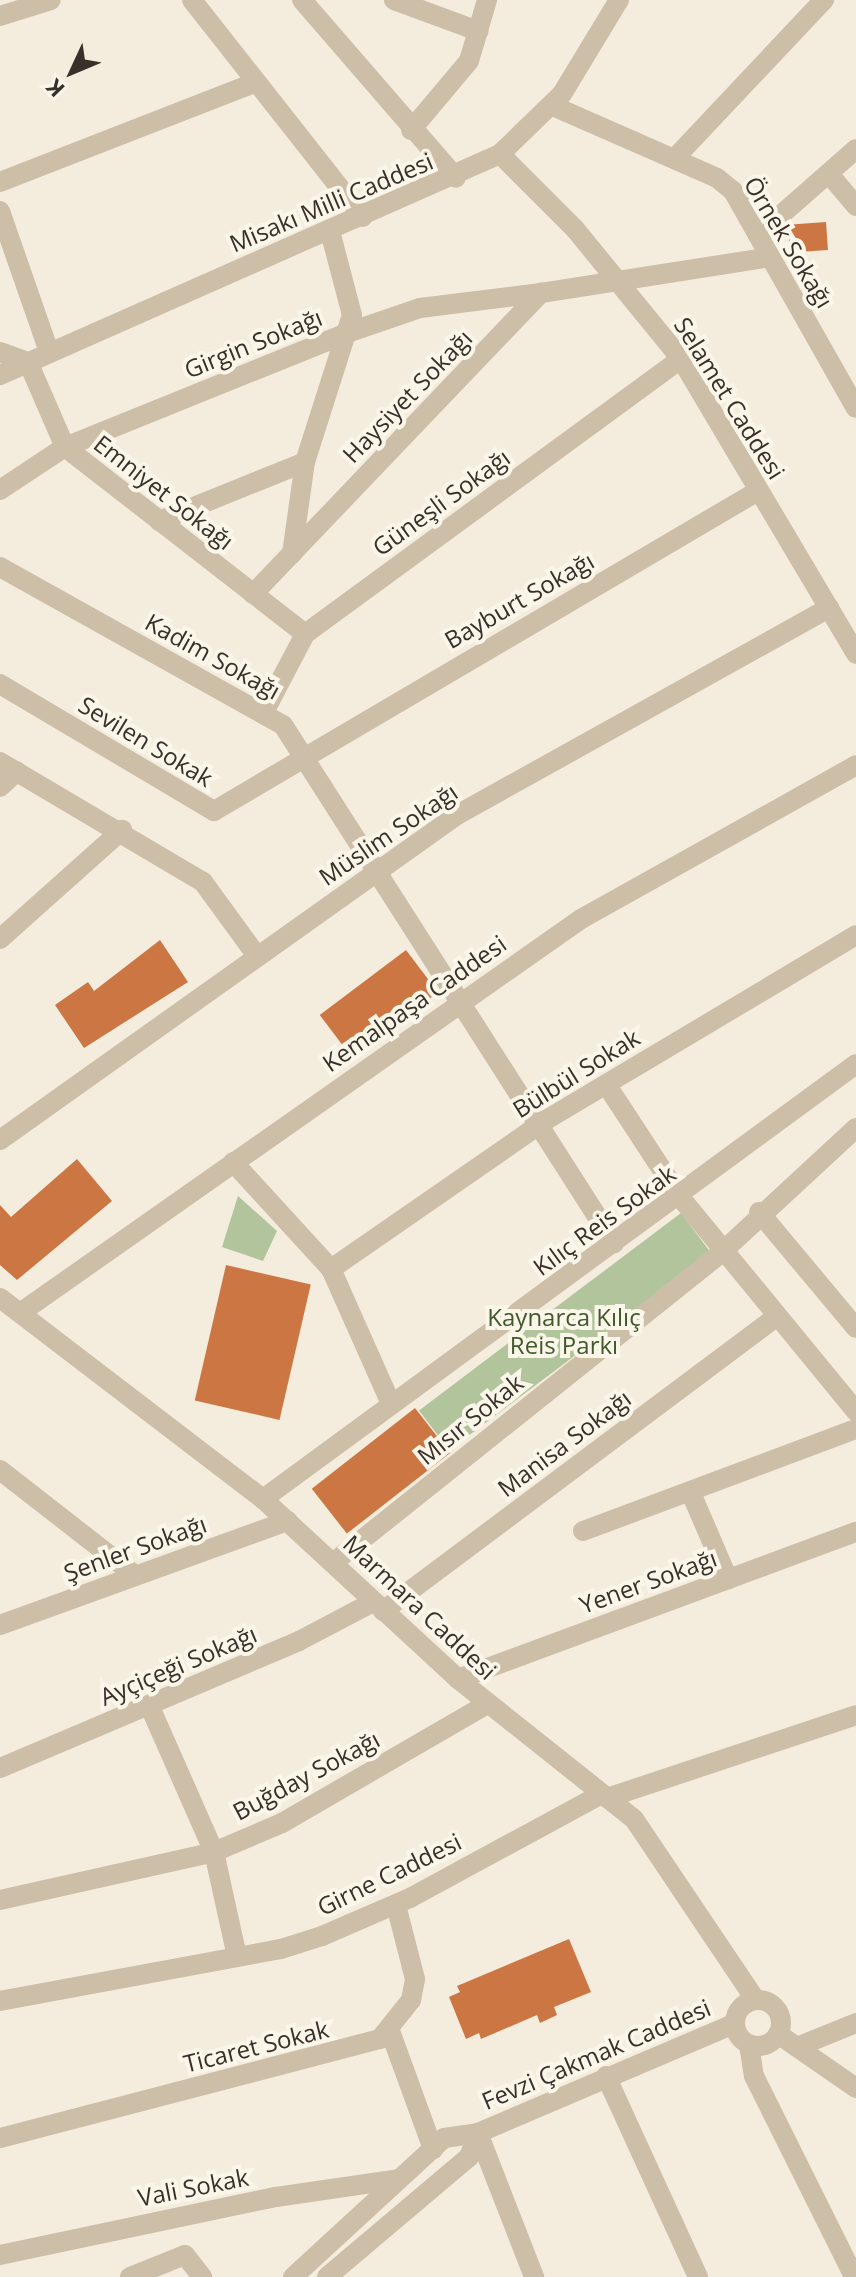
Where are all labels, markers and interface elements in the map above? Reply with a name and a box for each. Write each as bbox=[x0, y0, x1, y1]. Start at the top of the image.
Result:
north arrow bbox=[32, 32, 112, 112]
text: K bbox=[39, 73, 71, 104]
street label: Misakı Milli Caddesi bbox=[225, 146, 437, 258]
street label: Örnek Sokağı bbox=[739, 171, 839, 313]
street label: Girgin Sokağı bbox=[180, 302, 326, 384]
street label: Selamet Caddesi bbox=[669, 312, 791, 484]
street label: Haysiyet Sokağı bbox=[336, 324, 478, 468]
street label: Emniyet Sokağı bbox=[88, 429, 240, 555]
street label: Güneşli Sokağı bbox=[367, 443, 515, 561]
street label: Bayburt Sokağı bbox=[439, 546, 599, 654]
street label: Kadim Sokağı bbox=[140, 607, 286, 705]
street label: Sevilen Sokak bbox=[74, 690, 218, 792]
street label: Müslim Sokağı bbox=[313, 777, 463, 891]
street label: Kemalpaşa Caddesi bbox=[317, 929, 511, 1077]
street label: Bülbül Sokak bbox=[507, 1023, 645, 1123]
street label: Kılıç Reis Sokak bbox=[527, 1159, 681, 1281]
park label: Kaynarca Kılıç Reis Parkı bbox=[487, 1303, 641, 1359]
street label: Mısır Sokak bbox=[411, 1368, 529, 1470]
street label: Manisa Sokağı bbox=[492, 1384, 636, 1502]
street label: Şenler Sokağı bbox=[60, 1509, 210, 1587]
street label: Marmara Caddesi bbox=[338, 1529, 502, 1685]
street label: Yener Sokağı bbox=[576, 1543, 720, 1619]
street label: Ayçiçeği Sokağı bbox=[95, 1619, 261, 1711]
street label: Buğday Sokağı bbox=[228, 1724, 384, 1826]
street label: Girne Caddesi bbox=[312, 1827, 466, 1921]
street label: Fevzi Çakmak Caddesi bbox=[477, 1993, 715, 2115]
street label: Ticaret Sokak bbox=[181, 2014, 331, 2078]
street label: Vali Sokak bbox=[135, 2162, 251, 2212]

